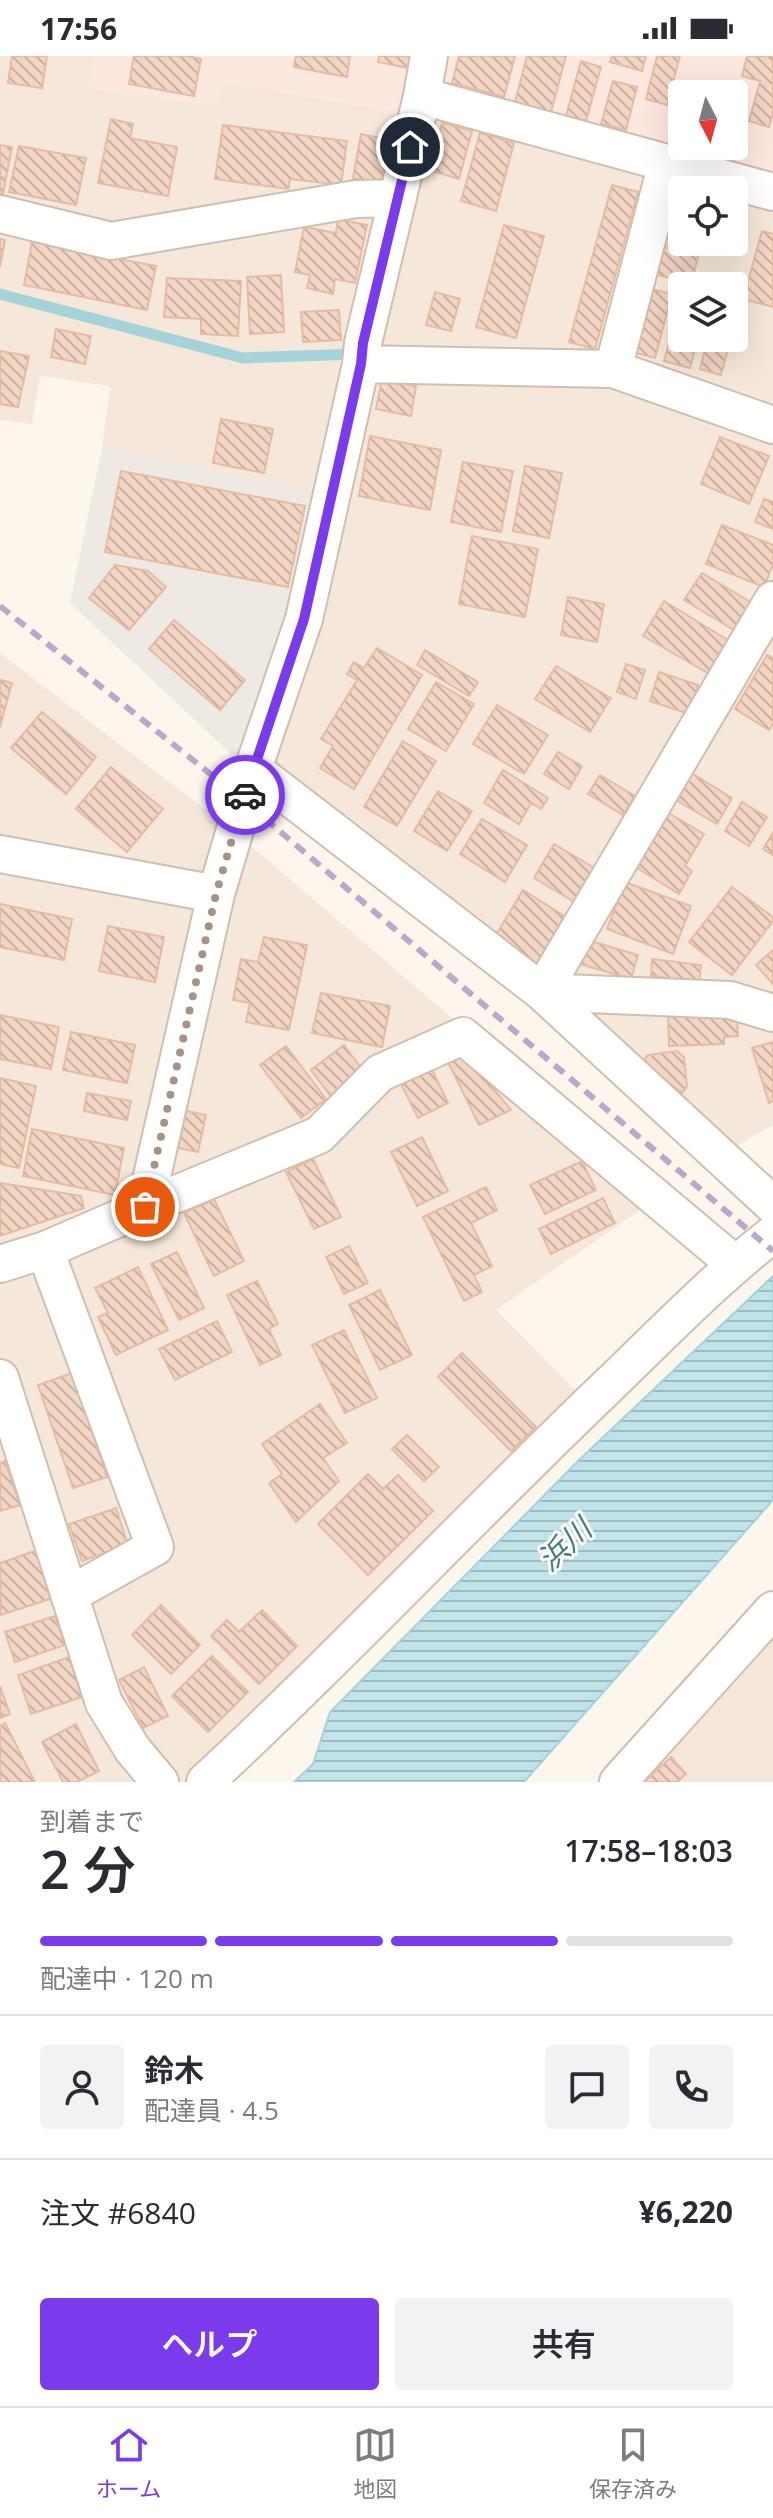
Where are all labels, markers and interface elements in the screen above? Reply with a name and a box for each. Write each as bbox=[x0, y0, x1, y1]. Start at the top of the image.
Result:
text: 17:56 bbox=[40, 8, 117, 49]
north arrow bbox=[668, 80, 748, 160]
map controls bbox=[668, 80, 748, 352]
pin bbox=[376, 113, 444, 181]
icon: home bbox=[388, 125, 432, 169]
button: locate bbox=[668, 176, 748, 256]
button: layers bbox=[668, 272, 748, 352]
courier bbox=[205, 755, 285, 835]
icon: car bbox=[223, 773, 267, 817]
pin bbox=[111, 1173, 179, 1241]
icon: bag bbox=[123, 1185, 167, 1229]
water label: 浜川 bbox=[528, 1507, 602, 1579]
text: 到着まで bbox=[40, 1803, 144, 1839]
text: 17:58–18:03 bbox=[564, 1830, 733, 1871]
text: 2 分 bbox=[40, 1833, 135, 1904]
text: 配達中 · 120 m bbox=[40, 1960, 214, 1996]
button: person bbox=[40, 2045, 124, 2129]
button: chat bbox=[545, 2045, 629, 2129]
button: phone bbox=[649, 2045, 733, 2129]
text: 鈴木 bbox=[144, 2049, 204, 2090]
text: 配達員 · 4.5 bbox=[144, 2092, 279, 2128]
text: ¥6,220 bbox=[639, 2191, 733, 2232]
text: 注文 #6840 bbox=[40, 2192, 196, 2233]
button: ヘルプ bbox=[40, 2298, 379, 2390]
button: 共有 bbox=[395, 2298, 733, 2390]
tab: ホーム bbox=[96, 2423, 161, 2503]
tab: 地図 bbox=[353, 2423, 397, 2503]
tab: 保存済み bbox=[589, 2423, 677, 2503]

